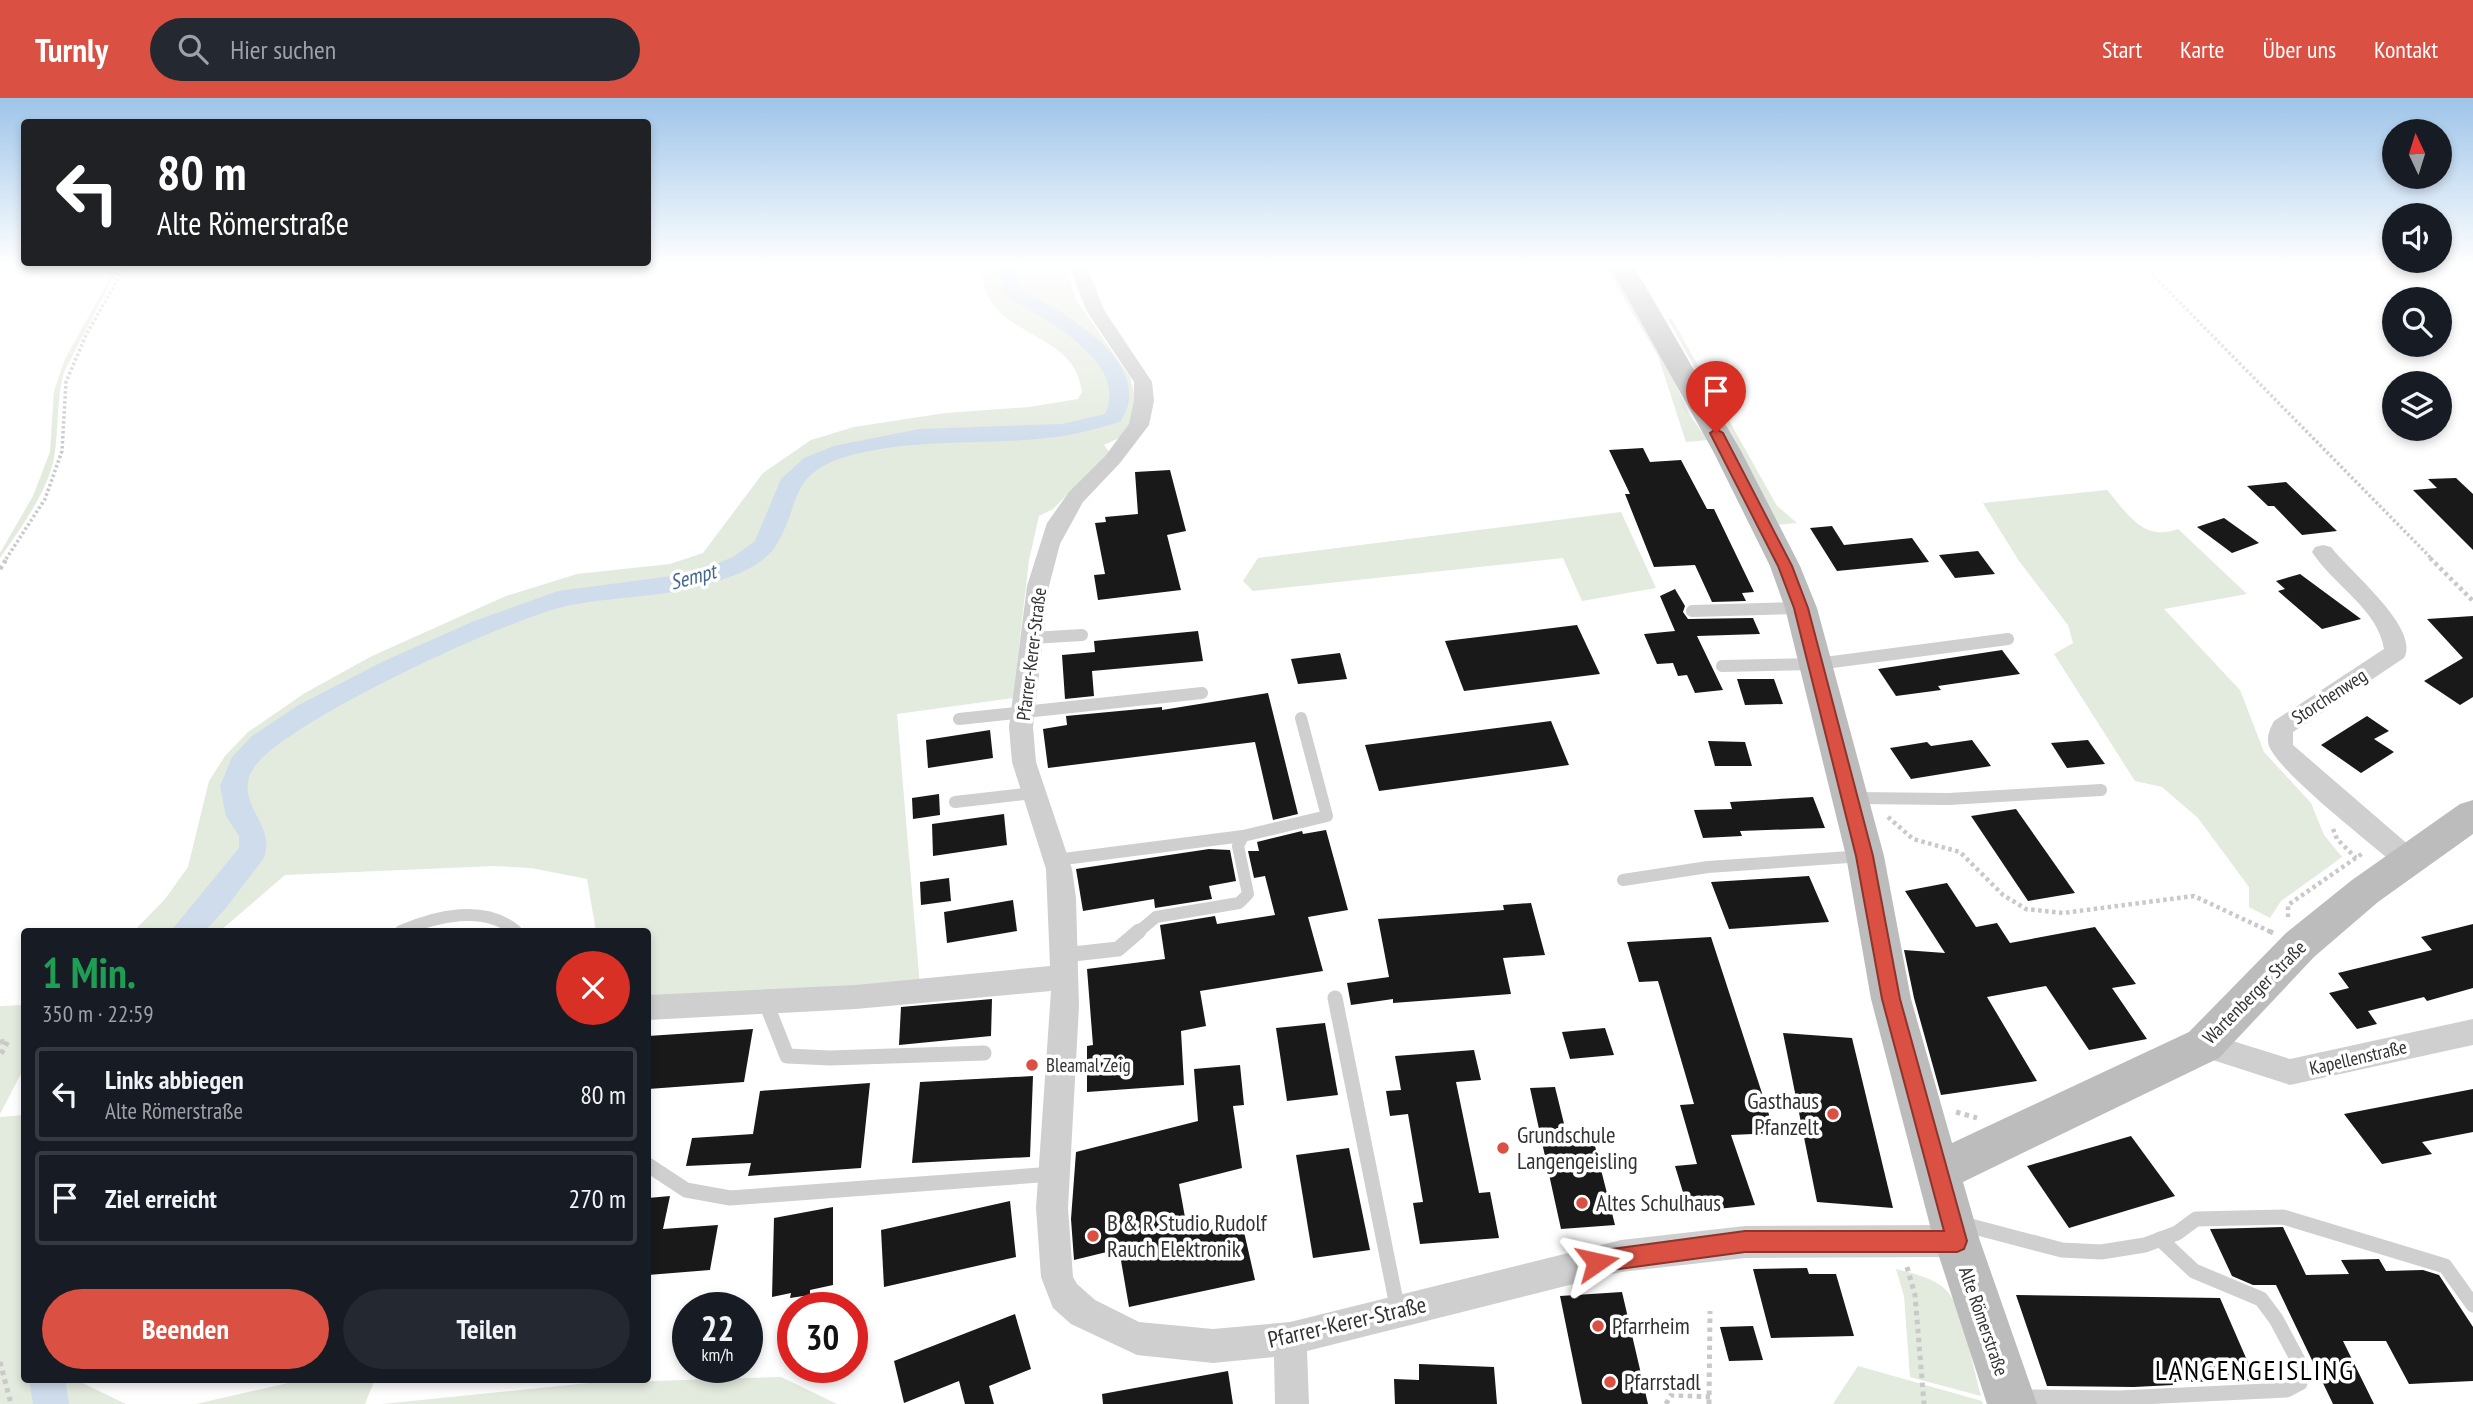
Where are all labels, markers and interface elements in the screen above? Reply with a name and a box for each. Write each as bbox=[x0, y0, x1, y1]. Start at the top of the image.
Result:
search box bbox=[150, 18, 640, 81]
text: Turnly bbox=[35, 28, 108, 71]
icon: search bbox=[174, 30, 212, 68]
text: Hier suchen bbox=[230, 33, 336, 66]
text: Start bbox=[2102, 34, 2142, 65]
text: Karte bbox=[2180, 34, 2225, 65]
text: Über uns bbox=[2263, 34, 2336, 65]
text: Kontakt bbox=[2374, 34, 2438, 65]
north arrow bbox=[2382, 119, 2452, 189]
map controls bbox=[2382, 119, 2452, 441]
text: 80 m bbox=[157, 140, 246, 204]
icon: left bbox=[42, 147, 133, 238]
text: Alte Römerstraße bbox=[157, 202, 349, 244]
button: sound bbox=[2382, 203, 2452, 273]
button: search bbox=[2382, 287, 2452, 357]
pin bbox=[1686, 361, 1746, 433]
button: layers bbox=[2382, 371, 2452, 441]
icon: arrive bbox=[1697, 372, 1735, 410]
water label: Sempt bbox=[667, 557, 721, 596]
street label: Pfarrer-Kerer-Straße bbox=[1011, 586, 1051, 722]
street label: Storchenweg bbox=[2287, 663, 2371, 729]
street label: Wartenberger Straße bbox=[2197, 935, 2311, 1049]
text: 1 Min. bbox=[42, 945, 136, 1000]
button: close bbox=[556, 951, 630, 1025]
text: 350 m · 22:59 bbox=[42, 999, 154, 1028]
street label: Kapellenstraße bbox=[2307, 1034, 2409, 1080]
place label: Bleamal Zeig bbox=[1046, 1053, 1131, 1077]
marker: Bleamal Zeig bbox=[1024, 1057, 1040, 1073]
text: Links abbiegen bbox=[105, 1063, 244, 1096]
icon: left bbox=[46, 1075, 84, 1113]
text: 80 m bbox=[580, 1078, 626, 1111]
place label: Gasthaus Pfanzelt bbox=[1747, 1086, 1820, 1141]
text: Alte Römerstraße bbox=[105, 1096, 243, 1125]
marker: Gasthaus Pfanzelt bbox=[1825, 1106, 1841, 1122]
place label: Grundschule Langengeisling bbox=[1517, 1120, 1638, 1175]
marker: Grundschule Langengeisling bbox=[1495, 1140, 1511, 1156]
icon: arrive bbox=[46, 1179, 84, 1217]
text: Ziel erreicht bbox=[105, 1182, 217, 1215]
text: 270 m bbox=[568, 1182, 626, 1215]
place label: Altes Schulhaus bbox=[1596, 1188, 1721, 1217]
marker: Altes Schulhaus bbox=[1574, 1195, 1590, 1211]
place label: B & R Studio Rudolf Rauch Elektronik bbox=[1107, 1208, 1268, 1263]
position arrow bbox=[1560, 1225, 1634, 1299]
marker: B & R Studio Rudolf Rauch Elektronik bbox=[1085, 1228, 1101, 1244]
street label: Alte Römerstraße bbox=[1954, 1263, 2014, 1379]
button: Beenden bbox=[42, 1289, 329, 1369]
button: Teilen bbox=[343, 1289, 630, 1369]
street label: Pfarrer-Kerer-Straße bbox=[1265, 1289, 1429, 1354]
speed limit sign: 30 bbox=[777, 1292, 868, 1383]
text: 22 bbox=[701, 1305, 734, 1351]
place label: Pfarrheim bbox=[1612, 1311, 1690, 1340]
marker: Pfarrheim bbox=[1590, 1318, 1606, 1334]
text: km/h bbox=[702, 1343, 733, 1366]
district label: LANGENGEISLING bbox=[2155, 1351, 2355, 1388]
place label: Pfarrstadl bbox=[1624, 1367, 1701, 1396]
marker: Pfarrstadl bbox=[1602, 1374, 1618, 1390]

